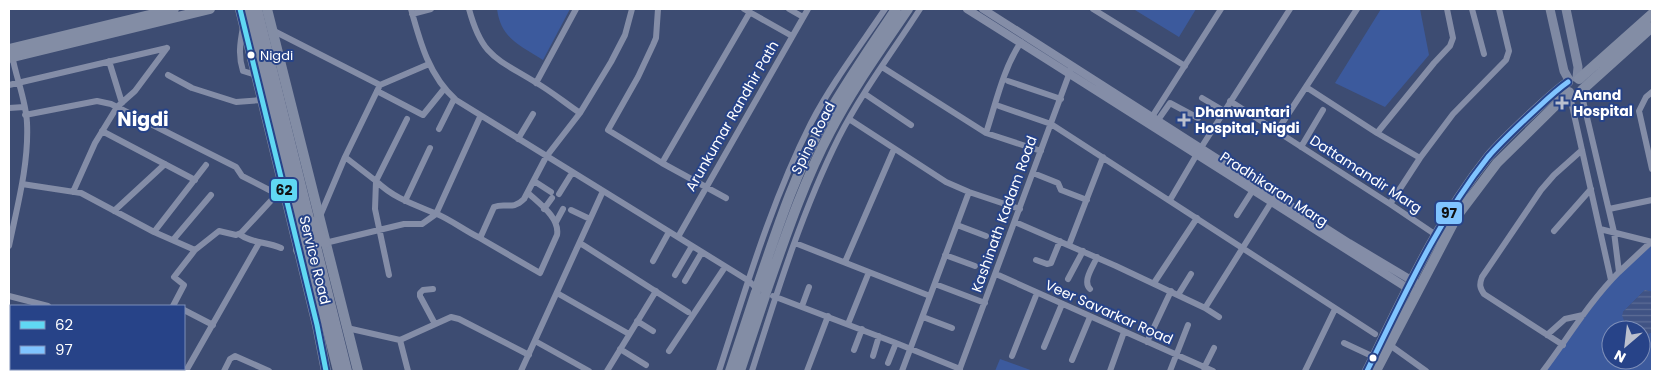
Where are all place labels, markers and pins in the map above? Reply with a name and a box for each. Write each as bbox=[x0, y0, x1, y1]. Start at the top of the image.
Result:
place label: Nigdi bbox=[260, 46, 293, 65]
marker: Nigdi bbox=[246, 50, 256, 60]
place label: Anand Hospital bbox=[1573, 85, 1633, 121]
marker: Anand Hospital bbox=[1555, 96, 1569, 110]
place label: Dhanwantari Hospital, Nigdi bbox=[1195, 102, 1300, 138]
marker: Dhanwantari Hospital, Nigdi bbox=[1177, 113, 1191, 127]
unlabelled marker bbox=[1368, 353, 1378, 363]

